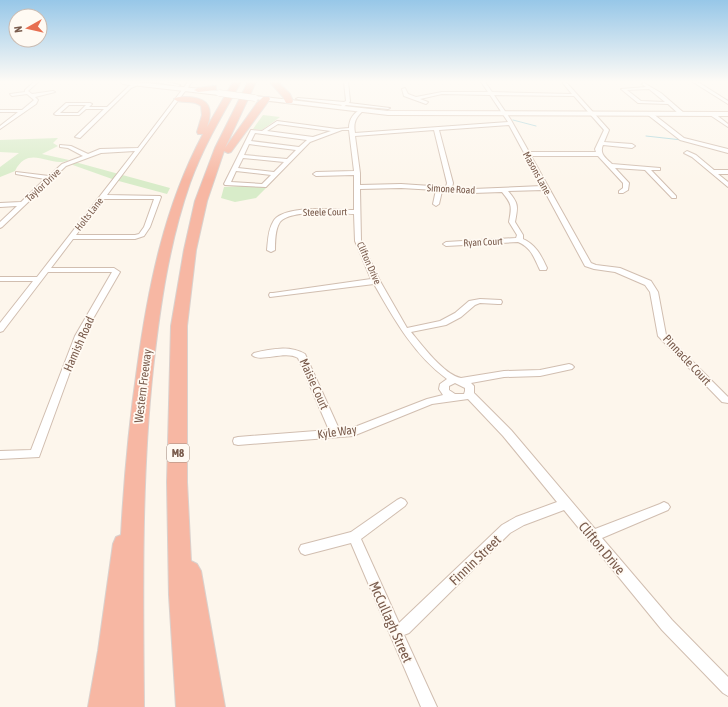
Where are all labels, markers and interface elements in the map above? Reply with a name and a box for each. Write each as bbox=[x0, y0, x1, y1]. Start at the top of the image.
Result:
north arrow bbox=[8, 8, 48, 48]
text: N bbox=[12, 25, 24, 33]
street label: Masons Lane bbox=[521, 150, 553, 197]
street label: Taylor Drive bbox=[23, 166, 63, 204]
street label: Simone Road bbox=[427, 182, 476, 196]
street label: Holts Lane bbox=[73, 195, 106, 233]
street label: Steele Court bbox=[303, 206, 347, 218]
street label: Ryan Court bbox=[463, 235, 503, 249]
street label: Clifton Drive bbox=[355, 240, 383, 286]
street label: Hamish Road bbox=[61, 314, 97, 374]
street label: Pinnacle Court bbox=[660, 332, 714, 389]
street label: Western Freeway bbox=[132, 348, 154, 424]
street label: Maisie Court bbox=[297, 356, 332, 412]
street label: Kyle Way bbox=[316, 422, 358, 442]
road number: M8 bbox=[167, 444, 189, 462]
street label: Clifton Drive bbox=[575, 519, 629, 577]
street label: Finnin Street bbox=[446, 532, 504, 588]
street label: McCullagh Street bbox=[366, 579, 416, 665]

